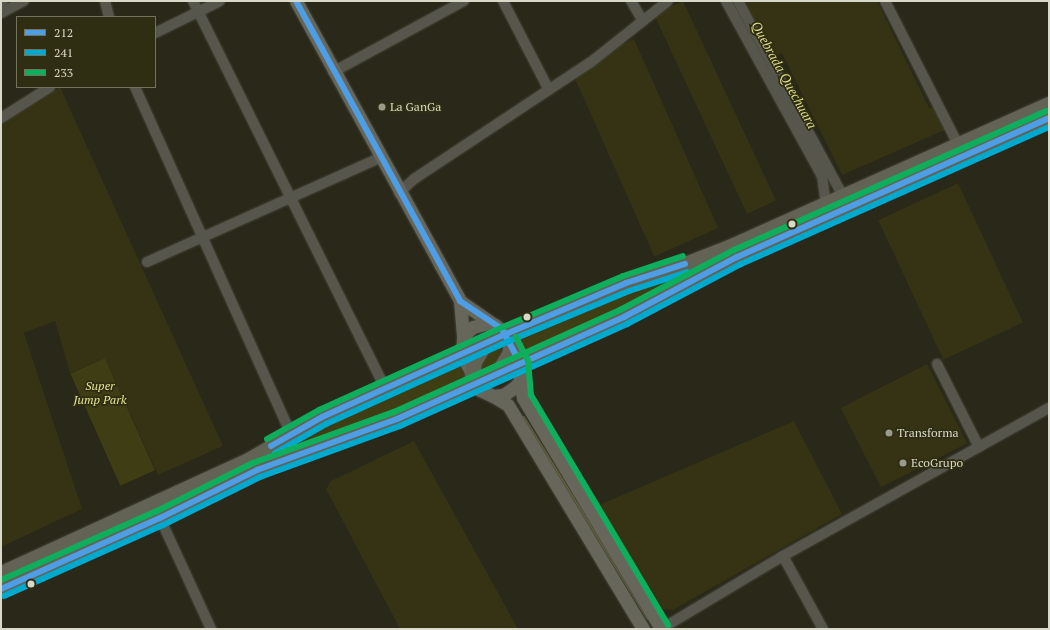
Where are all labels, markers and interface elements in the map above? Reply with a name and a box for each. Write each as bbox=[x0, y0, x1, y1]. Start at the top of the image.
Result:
legend bbox=[16, 16, 156, 88]
water label: Quebrada Quechuara bbox=[748, 19, 820, 131]
text: 212 bbox=[54, 25, 73, 40]
text: 241 bbox=[54, 45, 73, 60]
text: 233 bbox=[54, 65, 73, 80]
place label: La GanGa bbox=[390, 100, 441, 114]
marker: La GanGa bbox=[377, 102, 387, 112]
unlabelled marker bbox=[787, 219, 797, 229]
unlabelled marker bbox=[522, 312, 532, 322]
park label: Super Jump Park bbox=[73, 379, 127, 407]
place label: Transforma bbox=[897, 426, 959, 440]
marker: Transforma bbox=[884, 428, 894, 438]
place label: EcoGrupo bbox=[911, 456, 963, 470]
marker: EcoGrupo bbox=[898, 458, 908, 468]
unlabelled marker bbox=[26, 579, 36, 589]

